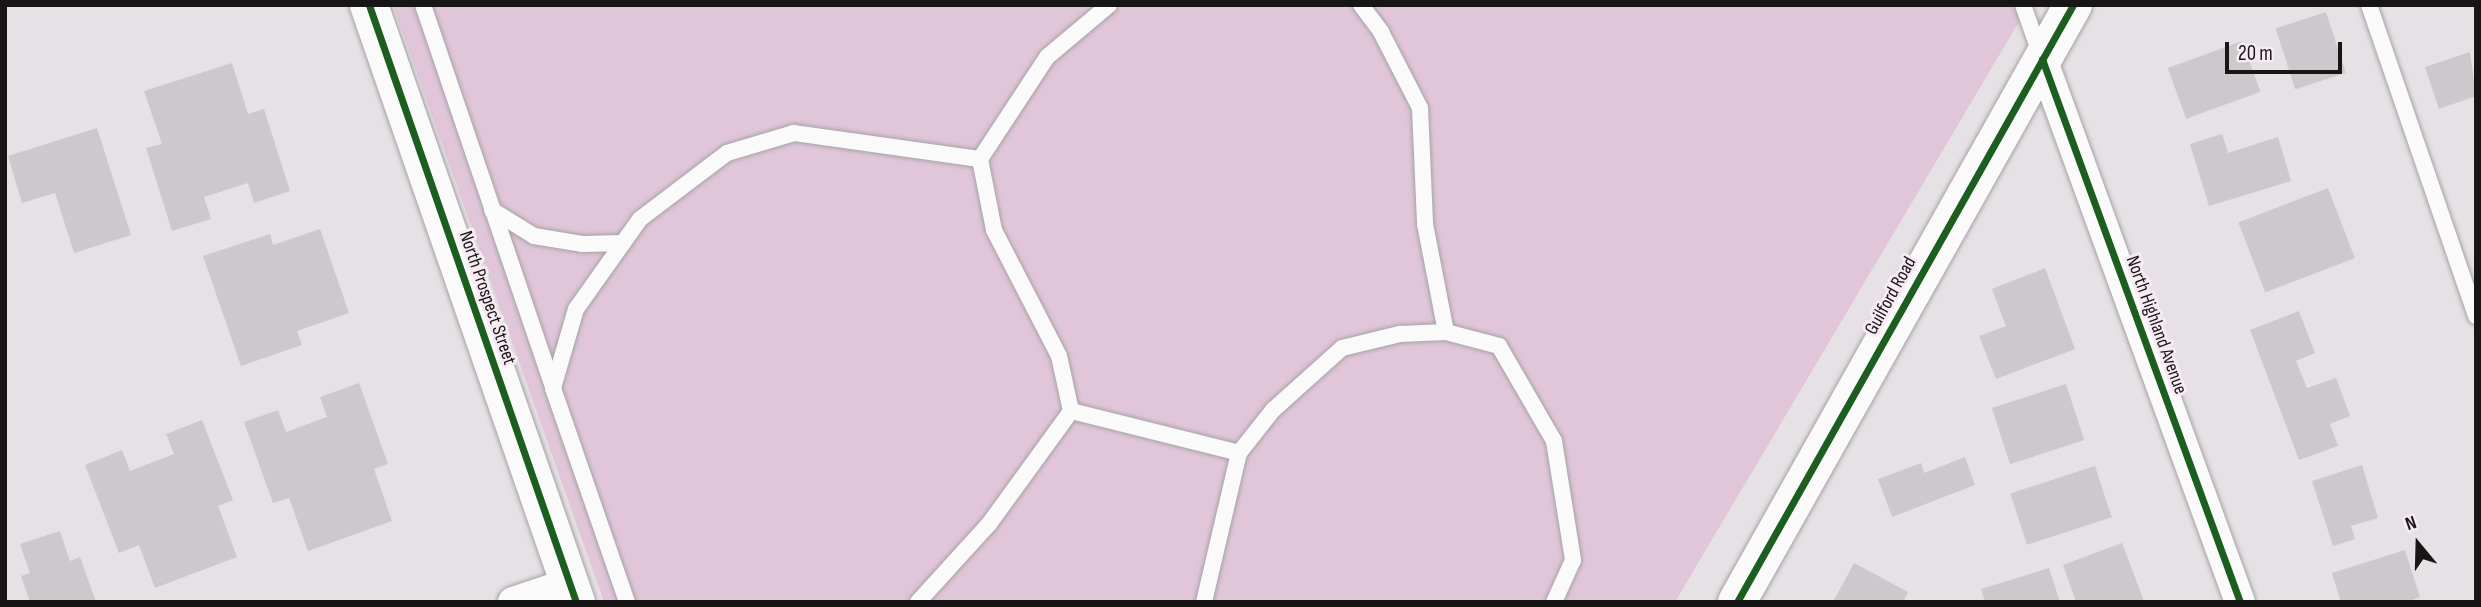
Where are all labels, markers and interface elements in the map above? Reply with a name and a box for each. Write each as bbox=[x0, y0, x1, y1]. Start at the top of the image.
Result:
scale bar bbox=[2229, 28, 2346, 72]
text: 20 m bbox=[2238, 41, 2273, 66]
street label: North Prospect Street bbox=[453, 228, 521, 368]
street label: Guilford Road bbox=[1860, 253, 1922, 339]
street label: North Highland Avenue bbox=[2120, 253, 2192, 397]
north arrow bbox=[2383, 509, 2453, 579]
text: N bbox=[2402, 511, 2420, 536]

